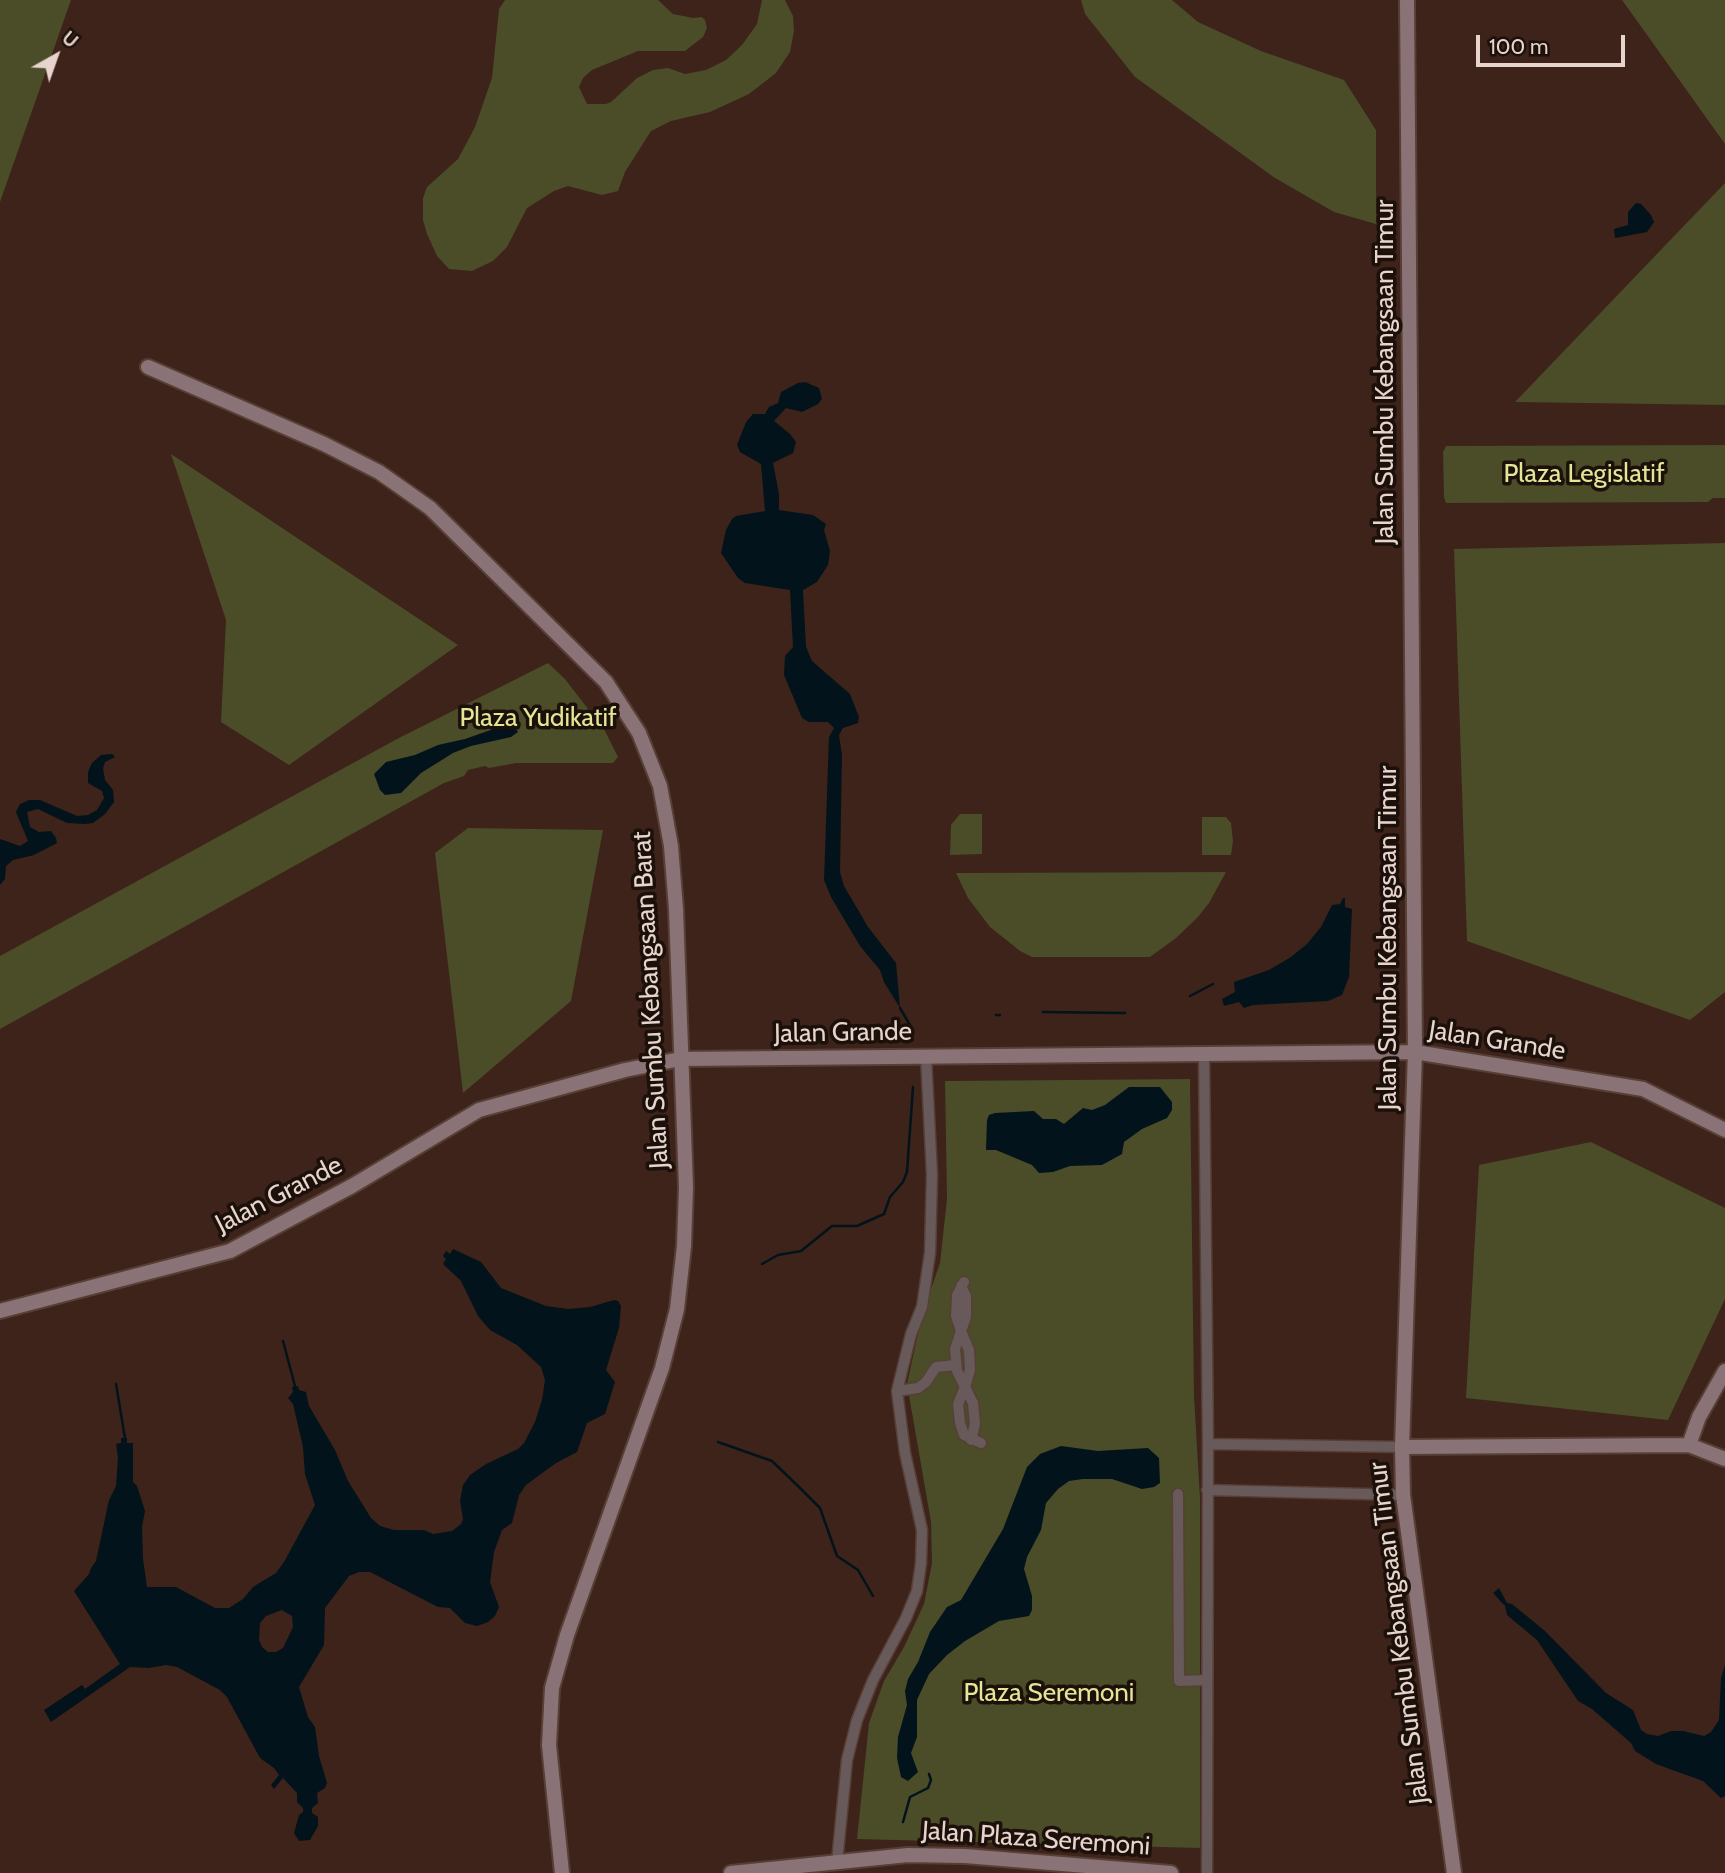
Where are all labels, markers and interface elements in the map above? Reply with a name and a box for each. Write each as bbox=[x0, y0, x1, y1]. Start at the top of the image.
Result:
north arrow bbox=[21, 21, 91, 91]
scale bar bbox=[1480, 21, 1629, 65]
text: U bbox=[57, 26, 82, 53]
text: 100 m bbox=[1489, 34, 1548, 59]
street label: Jalan Sumbu Kebangsaan Timur bbox=[1369, 200, 1401, 544]
park label: Plaza Legislatif bbox=[1504, 458, 1664, 490]
park label: Plaza Yudikatif bbox=[459, 702, 617, 734]
street label: Jalan Sumbu Kebangsaan Timur bbox=[1372, 766, 1404, 1110]
street label: Jalan Sumbu Kebangsaan Barat bbox=[627, 830, 675, 1170]
street label: Jalan Grande bbox=[1426, 1015, 1568, 1067]
street label: Jalan Grande bbox=[774, 1016, 912, 1050]
street label: Jalan Grande bbox=[210, 1150, 348, 1240]
street label: Jalan Sumbu Kebangsaan Timur bbox=[1363, 1460, 1435, 1806]
park label: Plaza Seremoni bbox=[964, 1677, 1134, 1709]
street label: Jalan Plaza Seremoni bbox=[921, 1815, 1151, 1863]

